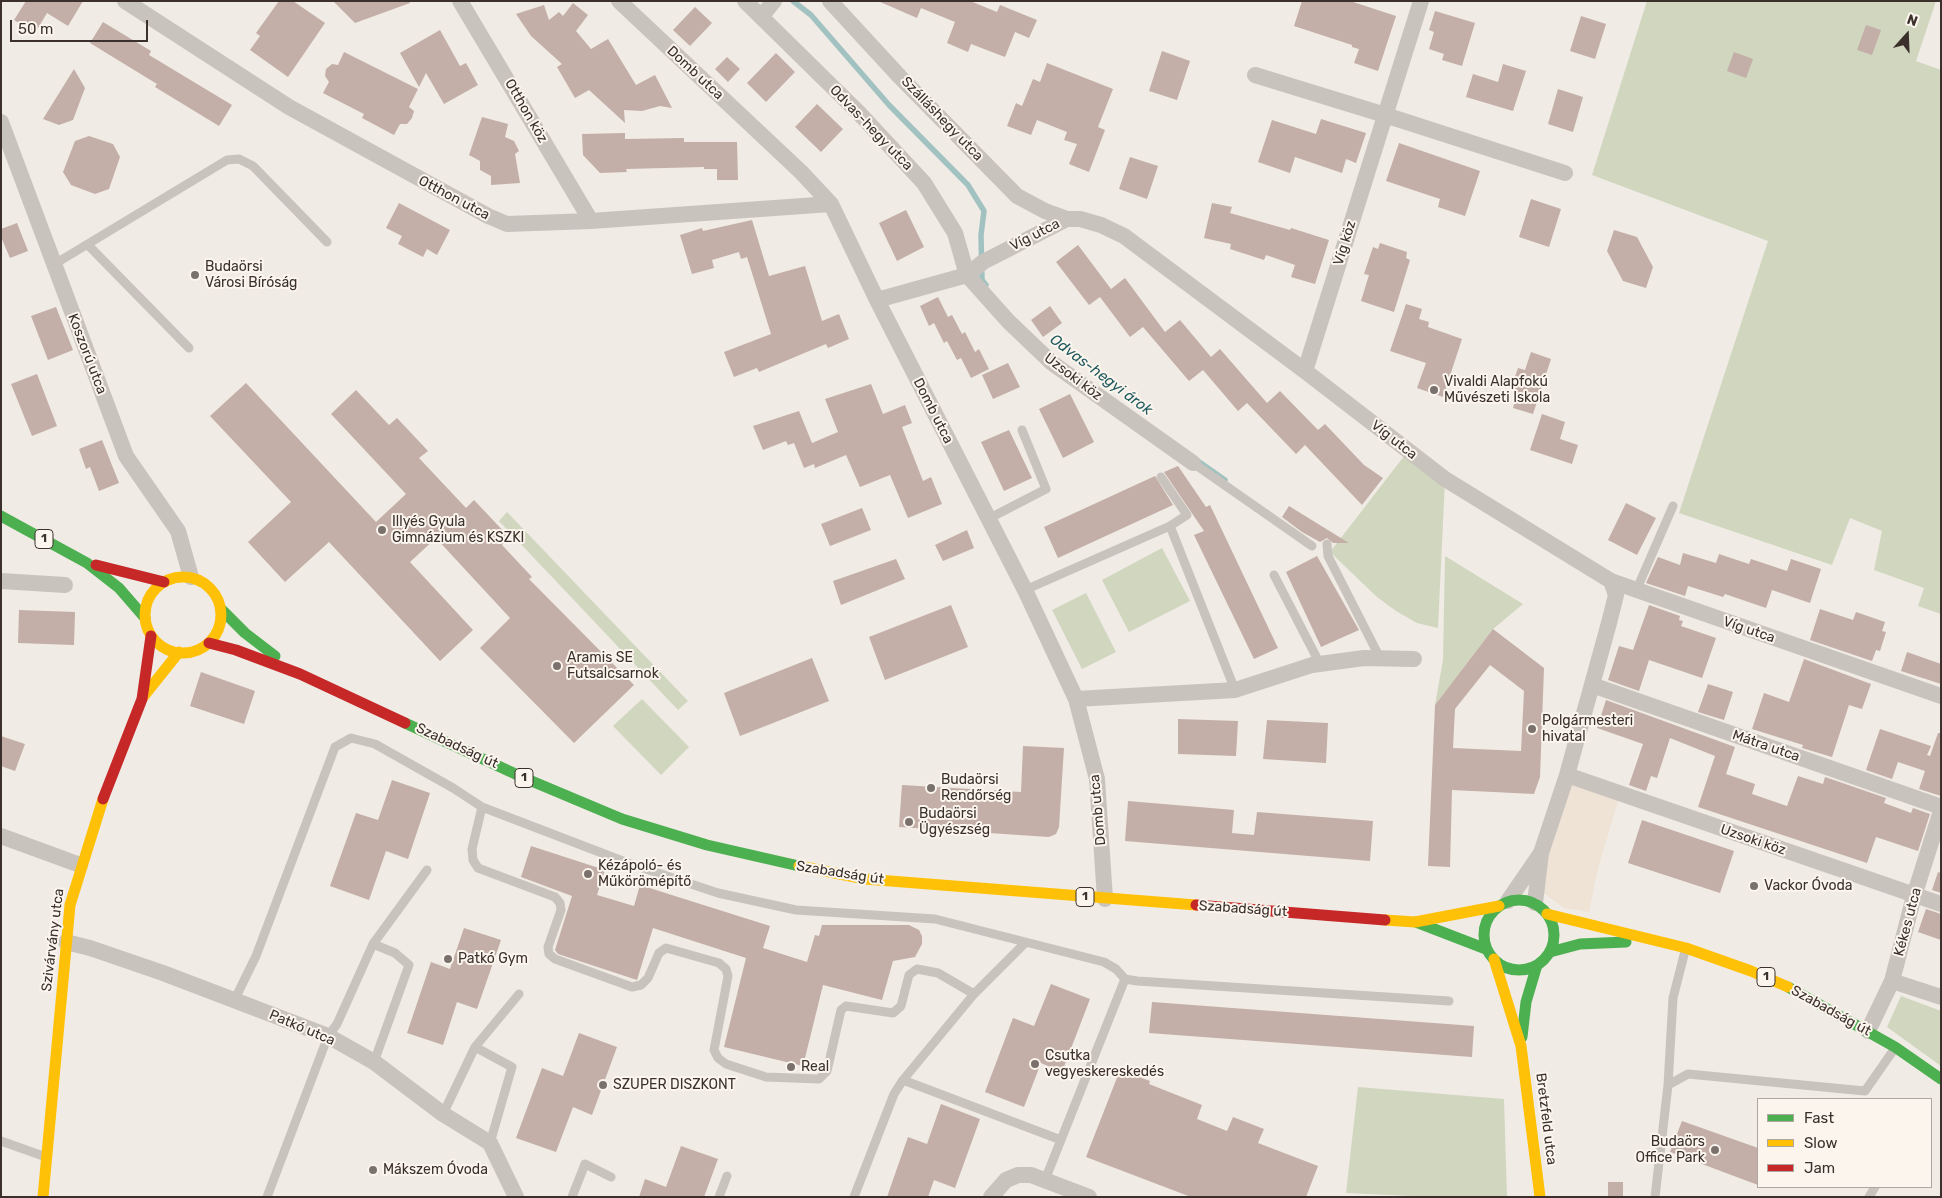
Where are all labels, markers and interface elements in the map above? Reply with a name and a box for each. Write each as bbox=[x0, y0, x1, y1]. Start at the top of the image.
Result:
scale bar bbox=[12, 10, 150, 42]
north arrow bbox=[1882, 10, 1932, 60]
text: N bbox=[1905, 11, 1920, 30]
text: 50 m bbox=[18, 20, 53, 38]
street label: Domb utca bbox=[663, 43, 727, 103]
street label: Szálláshegy utca bbox=[898, 73, 986, 165]
street label: Otthon köz bbox=[501, 76, 551, 146]
street label: Odvas-hegy utca bbox=[826, 82, 916, 174]
street label: Otthon utca bbox=[416, 172, 492, 224]
street label: Víg utca bbox=[1007, 215, 1063, 255]
street label: Víg köz bbox=[1330, 218, 1360, 268]
place label: Budaörsi Városi Bíróság bbox=[205, 259, 297, 292]
marker: Budaörsi Városi Bíróság bbox=[189, 269, 201, 281]
street label: Koszorú utca bbox=[64, 311, 110, 397]
water label: Odvas-hegyi árok bbox=[1046, 331, 1156, 419]
street label: Uzsoki köz bbox=[1041, 350, 1105, 404]
place label: Vivaldi Alapfokú Művészeti Iskola bbox=[1444, 374, 1550, 407]
street label: Domb utca bbox=[909, 375, 957, 447]
marker: Vivaldi Alapfokú Művészeti Iskola bbox=[1428, 384, 1440, 396]
street label: Víg utca bbox=[1368, 417, 1420, 463]
place label: Illyés Gyula Gimnázium és KSZKI bbox=[392, 514, 524, 546]
marker: Illyés Gyula Gimnázium és KSZKI bbox=[376, 524, 388, 536]
road number: 1 bbox=[35, 530, 53, 548]
street label: Víg utca bbox=[1721, 613, 1777, 647]
place label: Aramis SE Futsalcsarnok bbox=[567, 650, 659, 682]
marker: Aramis SE Futsalcsarnok bbox=[551, 660, 563, 672]
place label: Polgármesteri hivatal bbox=[1542, 713, 1633, 746]
street label: Szabadság út bbox=[413, 720, 501, 772]
marker: Polgármesteri hivatal bbox=[1526, 723, 1538, 735]
street label: Mátra utca bbox=[1730, 727, 1802, 765]
road number: 1 bbox=[515, 768, 533, 788]
place label: Budaörsi Rendőrség bbox=[941, 772, 1011, 804]
street label: Domb utca bbox=[1087, 774, 1109, 846]
marker: Budaörsi Rendőrség bbox=[925, 782, 937, 794]
place label: Budaörsi Ügyészség bbox=[919, 806, 990, 839]
marker: Budaörsi Ügyészség bbox=[903, 816, 915, 828]
street label: Uzsoki köz bbox=[1718, 821, 1788, 859]
place label: Kézápoló- és Műkörömépítő bbox=[598, 858, 691, 890]
street label: Szabadság út bbox=[795, 858, 885, 888]
marker: Kézápoló- és Műkörömépítő bbox=[582, 868, 594, 880]
place label: Vackor Óvoda bbox=[1764, 878, 1853, 894]
marker: Vackor Óvoda bbox=[1748, 880, 1760, 892]
street label: Kékes utca bbox=[1891, 886, 1925, 958]
street label: Szivárvány utca bbox=[38, 888, 68, 992]
road number: 1 bbox=[1076, 888, 1094, 906]
street label: Szabadság út bbox=[1198, 898, 1288, 920]
place label: Patkó Gym bbox=[458, 951, 528, 967]
marker: Patkó Gym bbox=[442, 953, 454, 965]
road number: 1 bbox=[1757, 968, 1775, 986]
street label: Szabadság út bbox=[1788, 982, 1874, 1040]
street label: Patkó utca bbox=[267, 1007, 337, 1049]
place label: Csutka vegyeskereskedés bbox=[1045, 1048, 1164, 1080]
marker: Csutka vegyeskereskedés bbox=[1029, 1058, 1041, 1070]
place label: Real bbox=[801, 1059, 829, 1075]
marker: Real bbox=[785, 1061, 797, 1073]
street label: Bretzfeld utca bbox=[1532, 1072, 1560, 1166]
place label: SZUPER DISZKONT bbox=[613, 1077, 736, 1093]
marker: SZUPER DISZKONT bbox=[597, 1079, 609, 1091]
legend bbox=[1757, 1098, 1932, 1188]
text: Fast bbox=[1804, 1109, 1834, 1127]
place label: Budaörs Office Park bbox=[1635, 1134, 1705, 1166]
text: Slow bbox=[1804, 1134, 1837, 1152]
marker: Budaörs Office Park bbox=[1709, 1144, 1721, 1156]
text: Jam bbox=[1804, 1159, 1835, 1177]
place label: Mákszem Óvoda bbox=[383, 1162, 488, 1178]
marker: Mákszem Óvoda bbox=[367, 1164, 379, 1176]

